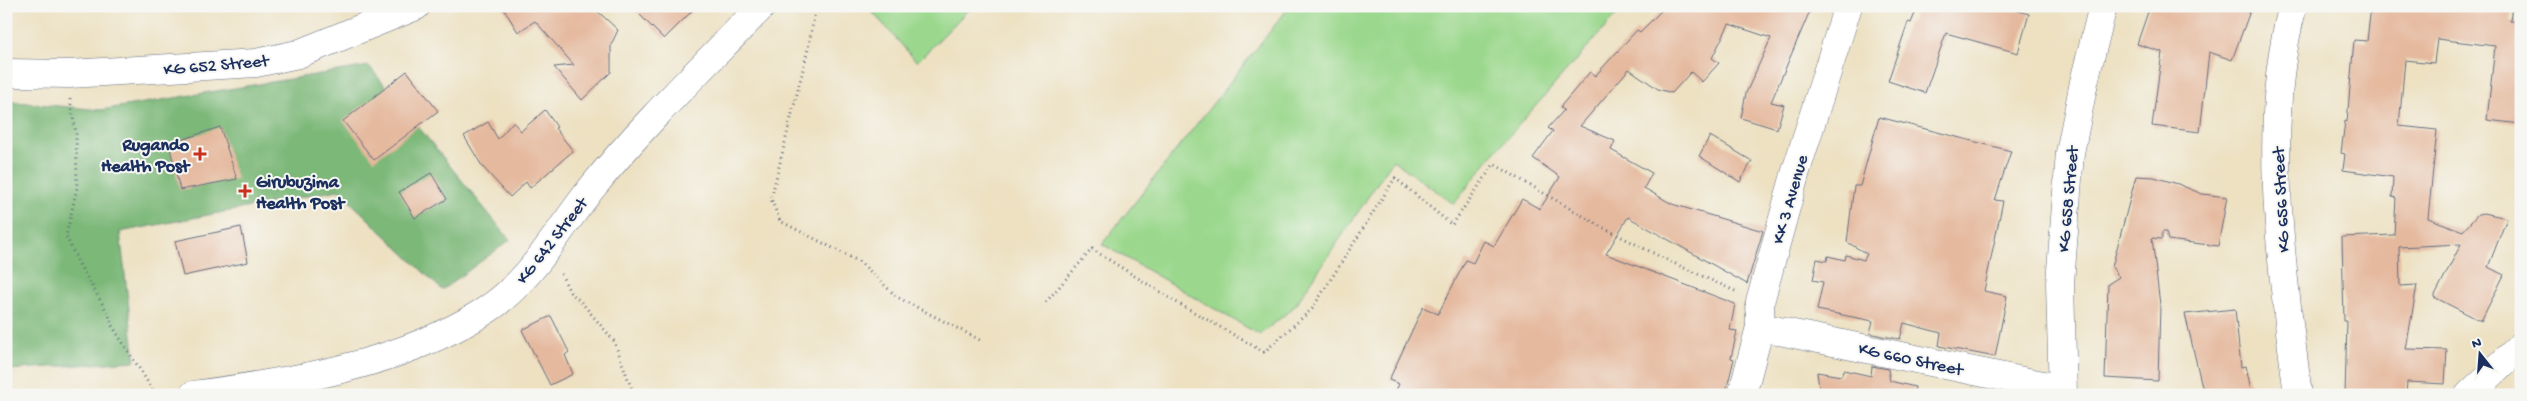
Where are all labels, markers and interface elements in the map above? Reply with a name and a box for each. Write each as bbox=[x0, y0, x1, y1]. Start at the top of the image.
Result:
street label: KG 652 Street bbox=[163, 51, 271, 82]
place label: Rugando Health Post bbox=[101, 136, 191, 178]
street label: KG 658 Street bbox=[2054, 144, 2085, 253]
street label: KG 656 Street bbox=[2269, 145, 2296, 253]
marker: Rugando Health Post bbox=[193, 147, 207, 161]
street label: KK 3 Avenue bbox=[1769, 152, 1814, 247]
place label: Girubuzima Health Post bbox=[256, 173, 346, 215]
marker: Girubuzima Health Post bbox=[238, 184, 252, 198]
street label: KG 642 Street bbox=[513, 193, 594, 289]
north arrow bbox=[2454, 328, 2504, 378]
text: N bbox=[2470, 334, 2484, 353]
street label: KG 660 Street bbox=[1856, 339, 1966, 382]

